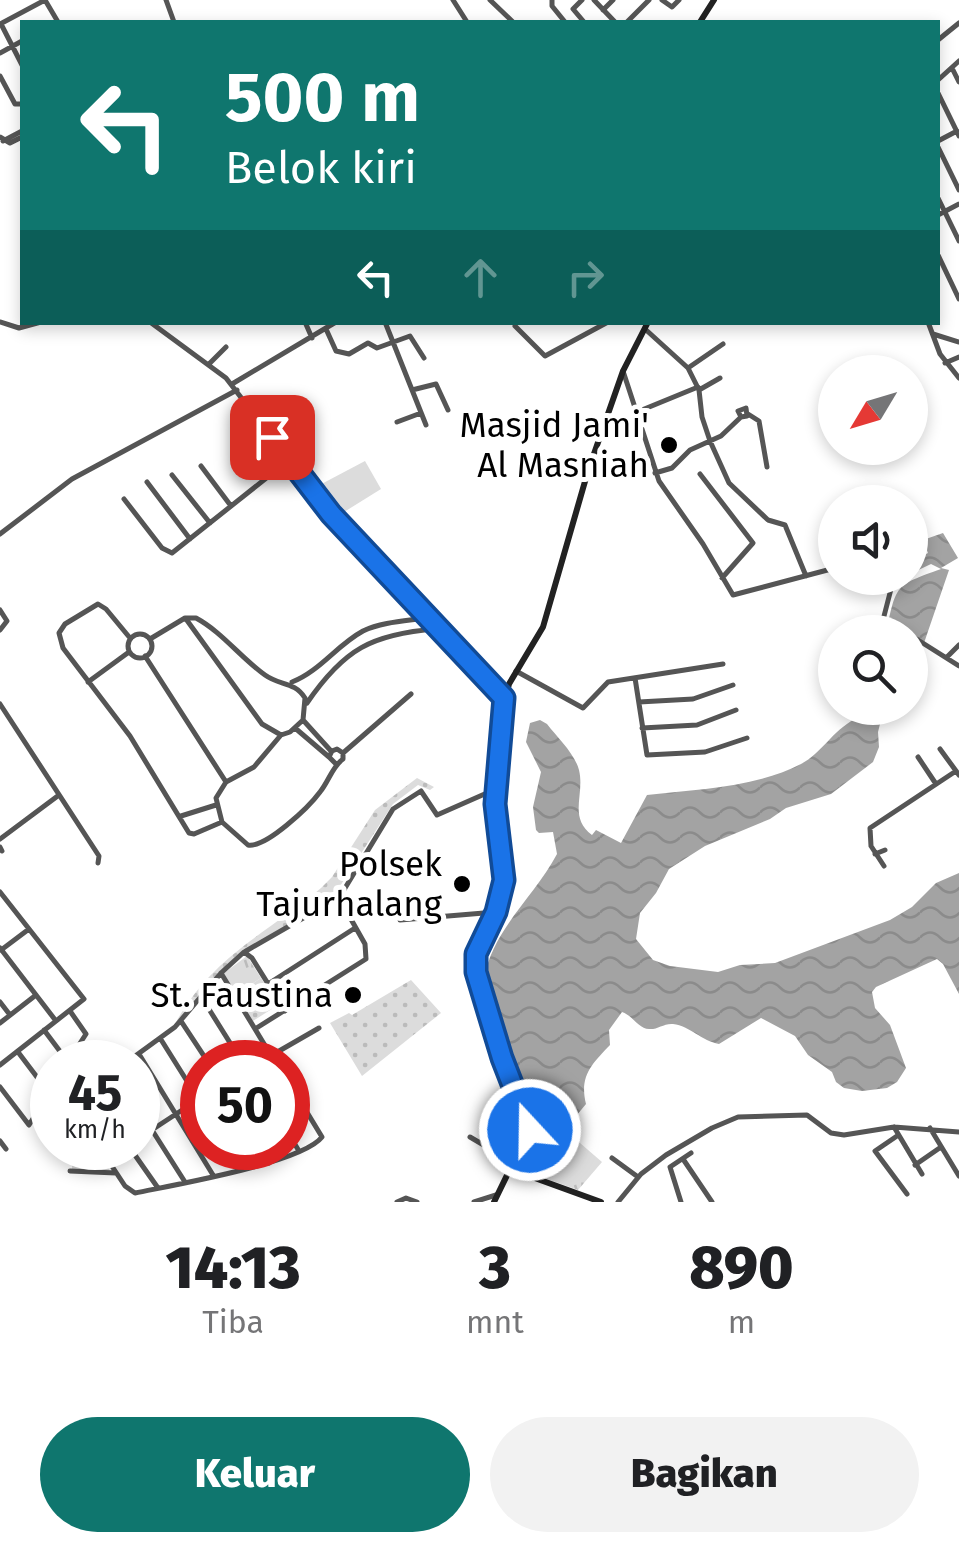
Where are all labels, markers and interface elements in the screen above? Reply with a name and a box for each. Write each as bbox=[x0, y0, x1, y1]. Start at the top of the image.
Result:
text: 500 m bbox=[225, 56, 420, 140]
icon: left bbox=[60, 60, 190, 190]
text: Belok kiri bbox=[225, 141, 417, 195]
icon: left bbox=[348, 250, 403, 305]
icon: ahead bbox=[453, 250, 508, 305]
icon: right bbox=[558, 250, 613, 305]
north arrow bbox=[818, 355, 928, 465]
map controls bbox=[818, 355, 928, 725]
pin bbox=[230, 395, 315, 480]
place label: Masjid Jami' Al Masniah bbox=[460, 404, 649, 486]
icon: arrive bbox=[245, 410, 300, 465]
marker: Masjid Jami' Al Masniah bbox=[658, 434, 680, 456]
button: sound bbox=[818, 485, 928, 595]
button: search bbox=[818, 615, 928, 725]
place label: Polsek Tajurhalang bbox=[256, 843, 443, 925]
marker: Polsek Tajurhalang bbox=[451, 873, 473, 895]
place label: St. Faustina bbox=[151, 974, 333, 1016]
marker: St. Faustina bbox=[342, 984, 364, 1006]
speed limit sign: 50 bbox=[180, 1040, 310, 1170]
text: 45 bbox=[68, 1063, 122, 1123]
position arrow bbox=[478, 1078, 582, 1182]
text: km/h bbox=[64, 1115, 126, 1145]
text: 14:13 bbox=[165, 1232, 301, 1304]
text: 3 bbox=[479, 1232, 511, 1304]
text: 890 bbox=[689, 1232, 794, 1304]
text: Tiba bbox=[202, 1303, 264, 1341]
text: mnt bbox=[466, 1303, 524, 1341]
text: m bbox=[728, 1303, 755, 1341]
button: Keluar bbox=[40, 1417, 470, 1532]
button: Bagikan bbox=[490, 1417, 919, 1532]

